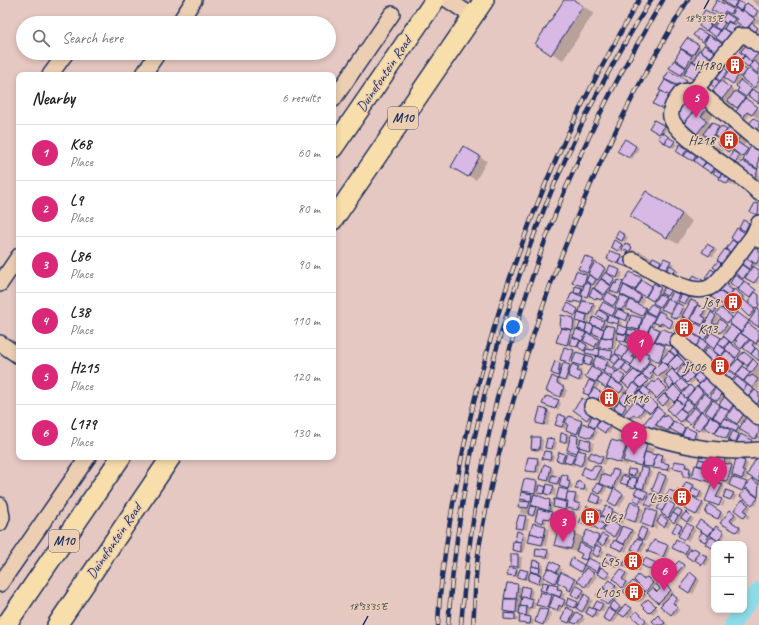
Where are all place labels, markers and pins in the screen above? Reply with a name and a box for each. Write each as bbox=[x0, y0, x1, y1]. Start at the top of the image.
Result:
building icon: H180 bbox=[724, 54, 746, 76]
place label: H180 bbox=[694, 57, 723, 74]
pin: 5 bbox=[683, 85, 709, 118]
building icon: H218 bbox=[718, 129, 740, 151]
place label: H218 bbox=[688, 132, 717, 149]
building icon: J69 bbox=[722, 291, 744, 313]
place label: J69 bbox=[701, 294, 721, 311]
building icon: K13 bbox=[673, 317, 695, 339]
place label: K13 bbox=[698, 320, 719, 337]
pin: 1 bbox=[627, 330, 653, 363]
building icon: J106 bbox=[709, 355, 731, 377]
place label: J106 bbox=[682, 358, 707, 375]
building icon: K116 bbox=[598, 387, 620, 409]
place label: K116 bbox=[623, 390, 650, 407]
pin: 2 bbox=[621, 422, 647, 455]
pin: 4 bbox=[701, 457, 727, 490]
building icon: L36 bbox=[671, 486, 693, 508]
place label: L36 bbox=[649, 489, 669, 506]
building icon: L67 bbox=[579, 506, 601, 528]
pin: 3 bbox=[550, 509, 576, 542]
place label: L67 bbox=[604, 509, 623, 526]
building icon: L95 bbox=[622, 550, 644, 572]
place label: L95 bbox=[600, 553, 620, 570]
pin: 6 bbox=[651, 558, 677, 591]
building icon: L105 bbox=[623, 581, 645, 603]
place label: L105 bbox=[595, 584, 621, 601]

